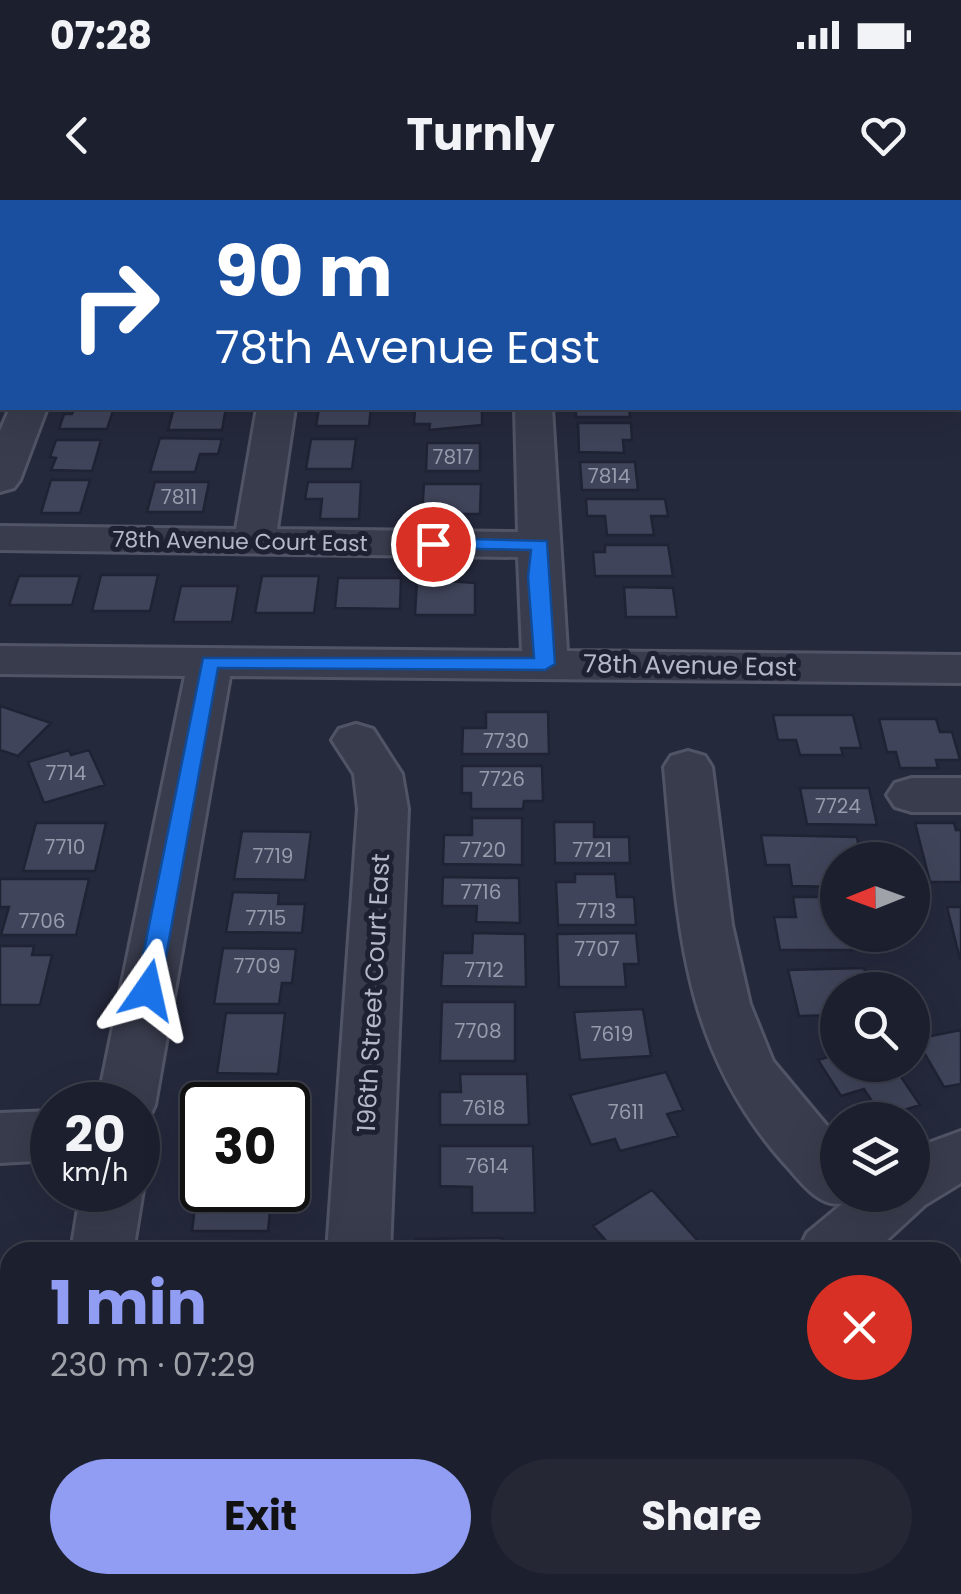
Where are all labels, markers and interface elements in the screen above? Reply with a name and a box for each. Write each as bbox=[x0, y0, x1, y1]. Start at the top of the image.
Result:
text: 07:28 bbox=[50, 9, 152, 62]
text: Turnly bbox=[406, 103, 555, 166]
icon: back bbox=[50, 108, 105, 163]
icon: heart bbox=[856, 108, 911, 163]
text: 90 m bbox=[215, 222, 393, 321]
icon: right bbox=[50, 240, 180, 370]
text: 78th Avenue East bbox=[215, 316, 600, 379]
house number: 7817 bbox=[433, 443, 474, 471]
house number: 7814 bbox=[588, 462, 630, 490]
house number: 7811 bbox=[161, 483, 197, 511]
pin bbox=[391, 502, 476, 587]
icon: arrive bbox=[406, 517, 461, 572]
street label: 78th Avenue Court East bbox=[112, 524, 368, 559]
street label: 78th Avenue East bbox=[583, 646, 797, 685]
house number: 7730 bbox=[483, 727, 529, 755]
house number: 7714 bbox=[46, 759, 86, 787]
house number: 7726 bbox=[479, 765, 525, 793]
house number: 7724 bbox=[815, 792, 861, 820]
house number: 7710 bbox=[45, 833, 85, 861]
house number: 7720 bbox=[460, 836, 506, 864]
house number: 7721 bbox=[572, 836, 612, 864]
house number: 7719 bbox=[253, 842, 293, 870]
north arrow bbox=[820, 842, 930, 952]
map controls bbox=[820, 842, 930, 1212]
street label: 196th Street Court East bbox=[349, 853, 398, 1134]
house number: 7716 bbox=[461, 878, 501, 906]
house number: 7713 bbox=[576, 897, 616, 925]
house number: 7715 bbox=[246, 904, 286, 932]
house number: 7706 bbox=[18, 907, 66, 935]
house number: 7707 bbox=[574, 935, 620, 963]
position arrow bbox=[96, 938, 200, 1042]
house number: 7709 bbox=[234, 952, 281, 980]
house number: 7712 bbox=[464, 956, 504, 984]
button: search bbox=[820, 972, 930, 1082]
house number: 7708 bbox=[454, 1017, 502, 1045]
house number: 7619 bbox=[591, 1020, 633, 1048]
speed limit sign: 30 bbox=[180, 1082, 310, 1212]
house number: 7618 bbox=[463, 1094, 505, 1122]
house number: 7611 bbox=[608, 1098, 644, 1126]
text: 20 bbox=[64, 1099, 126, 1170]
button: layers bbox=[820, 1102, 930, 1212]
house number: 7614 bbox=[466, 1152, 508, 1180]
text: km/h bbox=[62, 1155, 128, 1190]
text: 1 min bbox=[50, 1261, 207, 1345]
button: close bbox=[807, 1275, 912, 1380]
text: 230 m · 07:29 bbox=[50, 1342, 256, 1387]
button: Exit bbox=[50, 1459, 471, 1574]
button: Share bbox=[491, 1459, 912, 1574]

